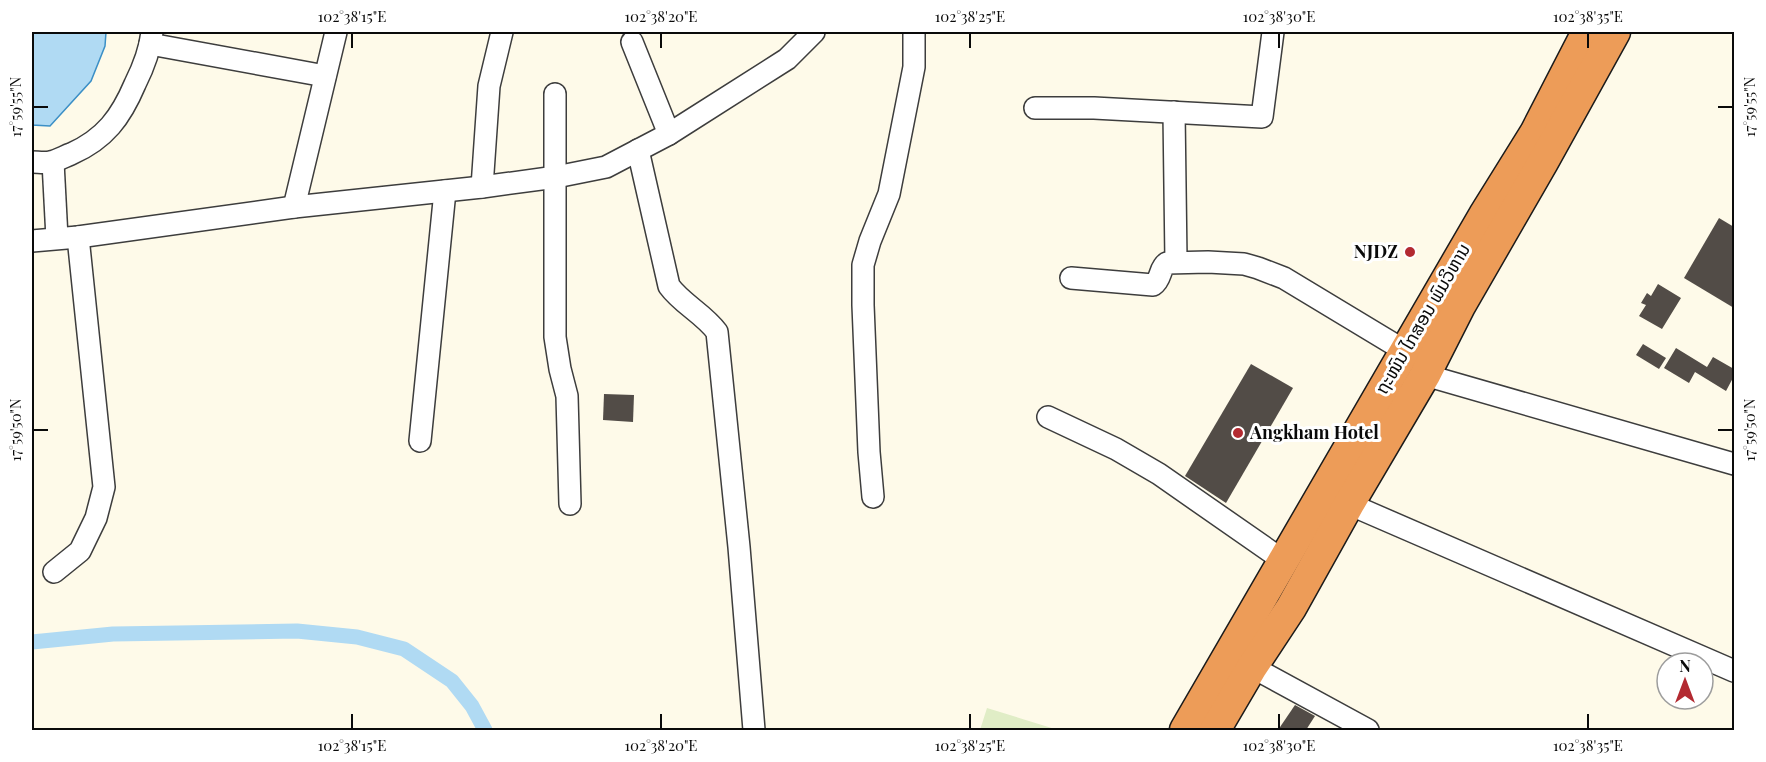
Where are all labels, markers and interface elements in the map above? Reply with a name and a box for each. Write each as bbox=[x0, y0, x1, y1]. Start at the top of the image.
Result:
text: 102°38'15"E bbox=[318, 6, 386, 26]
text: 102°38'20"E bbox=[625, 6, 698, 26]
text: 102°38'25"E bbox=[935, 6, 1005, 26]
text: 102°38'30"E bbox=[1243, 6, 1315, 26]
text: 102°38'35"E bbox=[1553, 6, 1623, 26]
text: 17°59'55"N bbox=[5, 76, 25, 137]
text: 17°59'55"N bbox=[1739, 76, 1759, 137]
place label: NJDZ bbox=[1354, 239, 1398, 263]
street label: ຖະໜົນ ໄກສອນ ພົມວິຫານ bbox=[1369, 239, 1475, 398]
marker: NJDZ bbox=[1403, 245, 1417, 259]
text: 17°59'50"N bbox=[5, 398, 25, 462]
text: 17°59'50"N bbox=[1739, 398, 1759, 462]
place label: Angkham Hotel bbox=[1249, 420, 1379, 444]
marker: Angkham Hotel bbox=[1231, 426, 1245, 440]
north arrow bbox=[1655, 651, 1715, 711]
text: N bbox=[1679, 655, 1691, 676]
text: 102°38'15"E bbox=[318, 735, 386, 755]
text: 102°38'20"E bbox=[625, 735, 698, 755]
text: 102°38'25"E bbox=[935, 735, 1005, 755]
text: 102°38'30"E bbox=[1243, 735, 1315, 755]
text: 102°38'35"E bbox=[1553, 735, 1623, 755]

